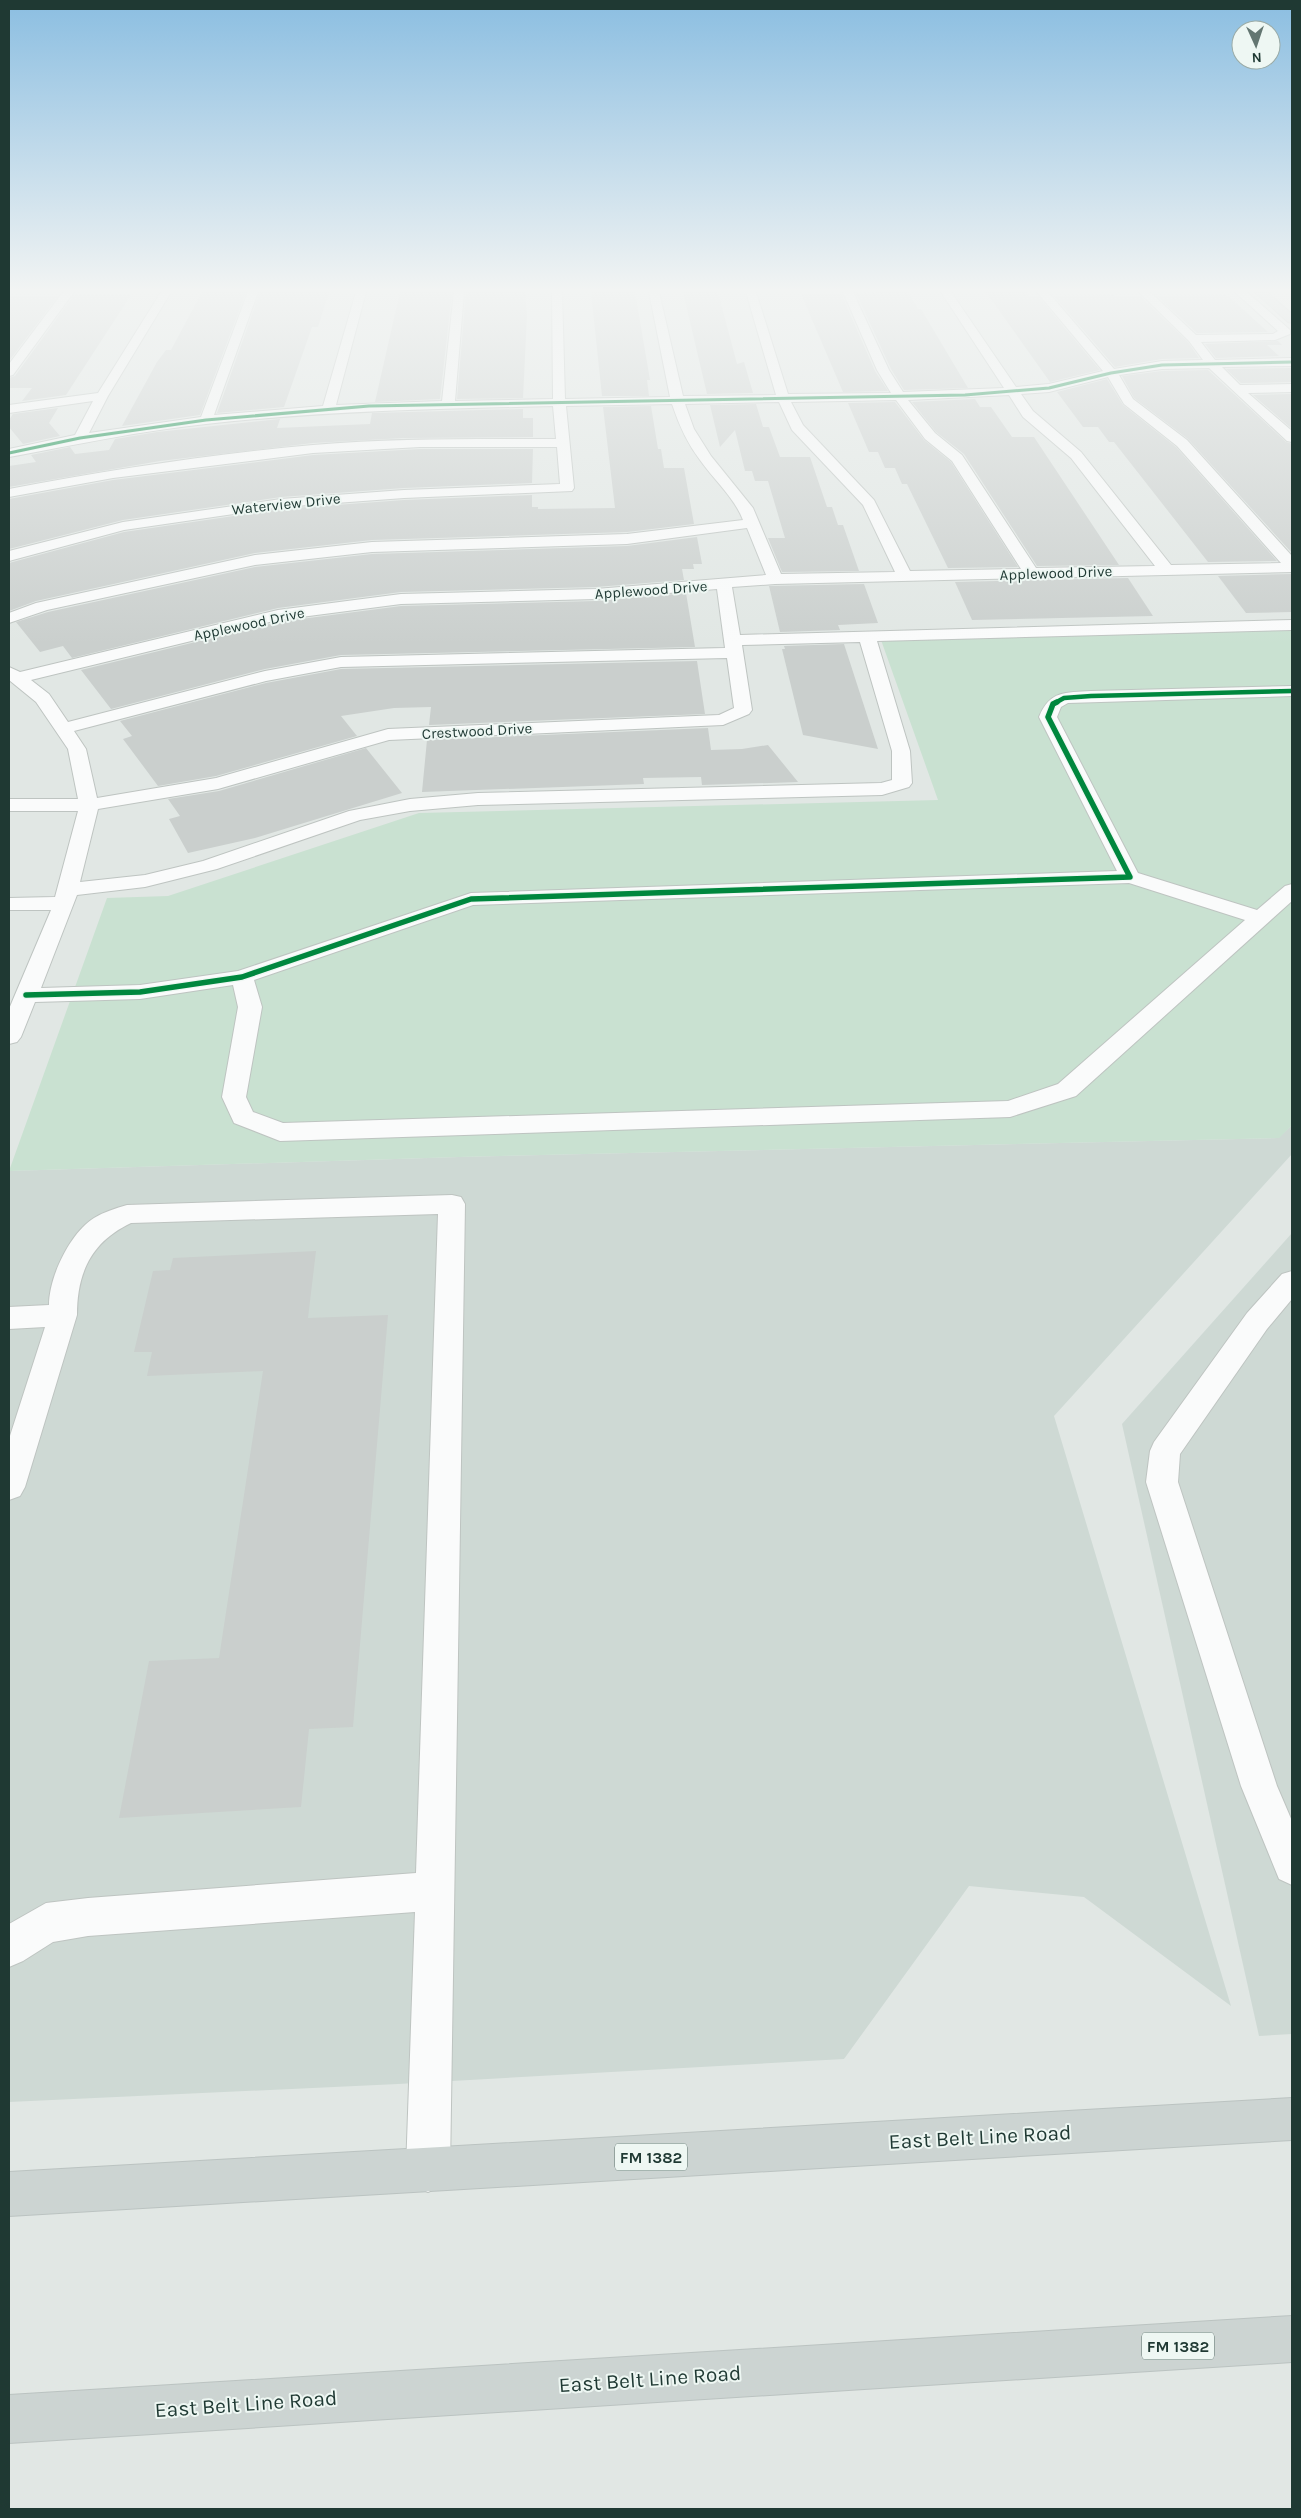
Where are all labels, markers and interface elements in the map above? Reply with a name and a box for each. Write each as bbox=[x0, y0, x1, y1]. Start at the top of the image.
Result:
north arrow bbox=[1231, 20, 1281, 70]
text: N bbox=[1251, 49, 1262, 66]
street label: Waterview Drive bbox=[231, 489, 341, 519]
street label: Applewood Drive bbox=[999, 562, 1113, 584]
street label: Applewood Drive bbox=[594, 577, 708, 603]
street label: Applewood Drive bbox=[192, 603, 306, 645]
street label: Crestwood Drive bbox=[421, 719, 533, 743]
street label: East Belt Line Road bbox=[888, 2120, 1072, 2154]
road number: FM 1382 bbox=[615, 2144, 687, 2170]
road number: FM 1382 bbox=[1142, 2332, 1214, 2360]
street label: East Belt Line Road bbox=[558, 2361, 742, 2397]
street label: East Belt Line Road bbox=[154, 2386, 338, 2422]

